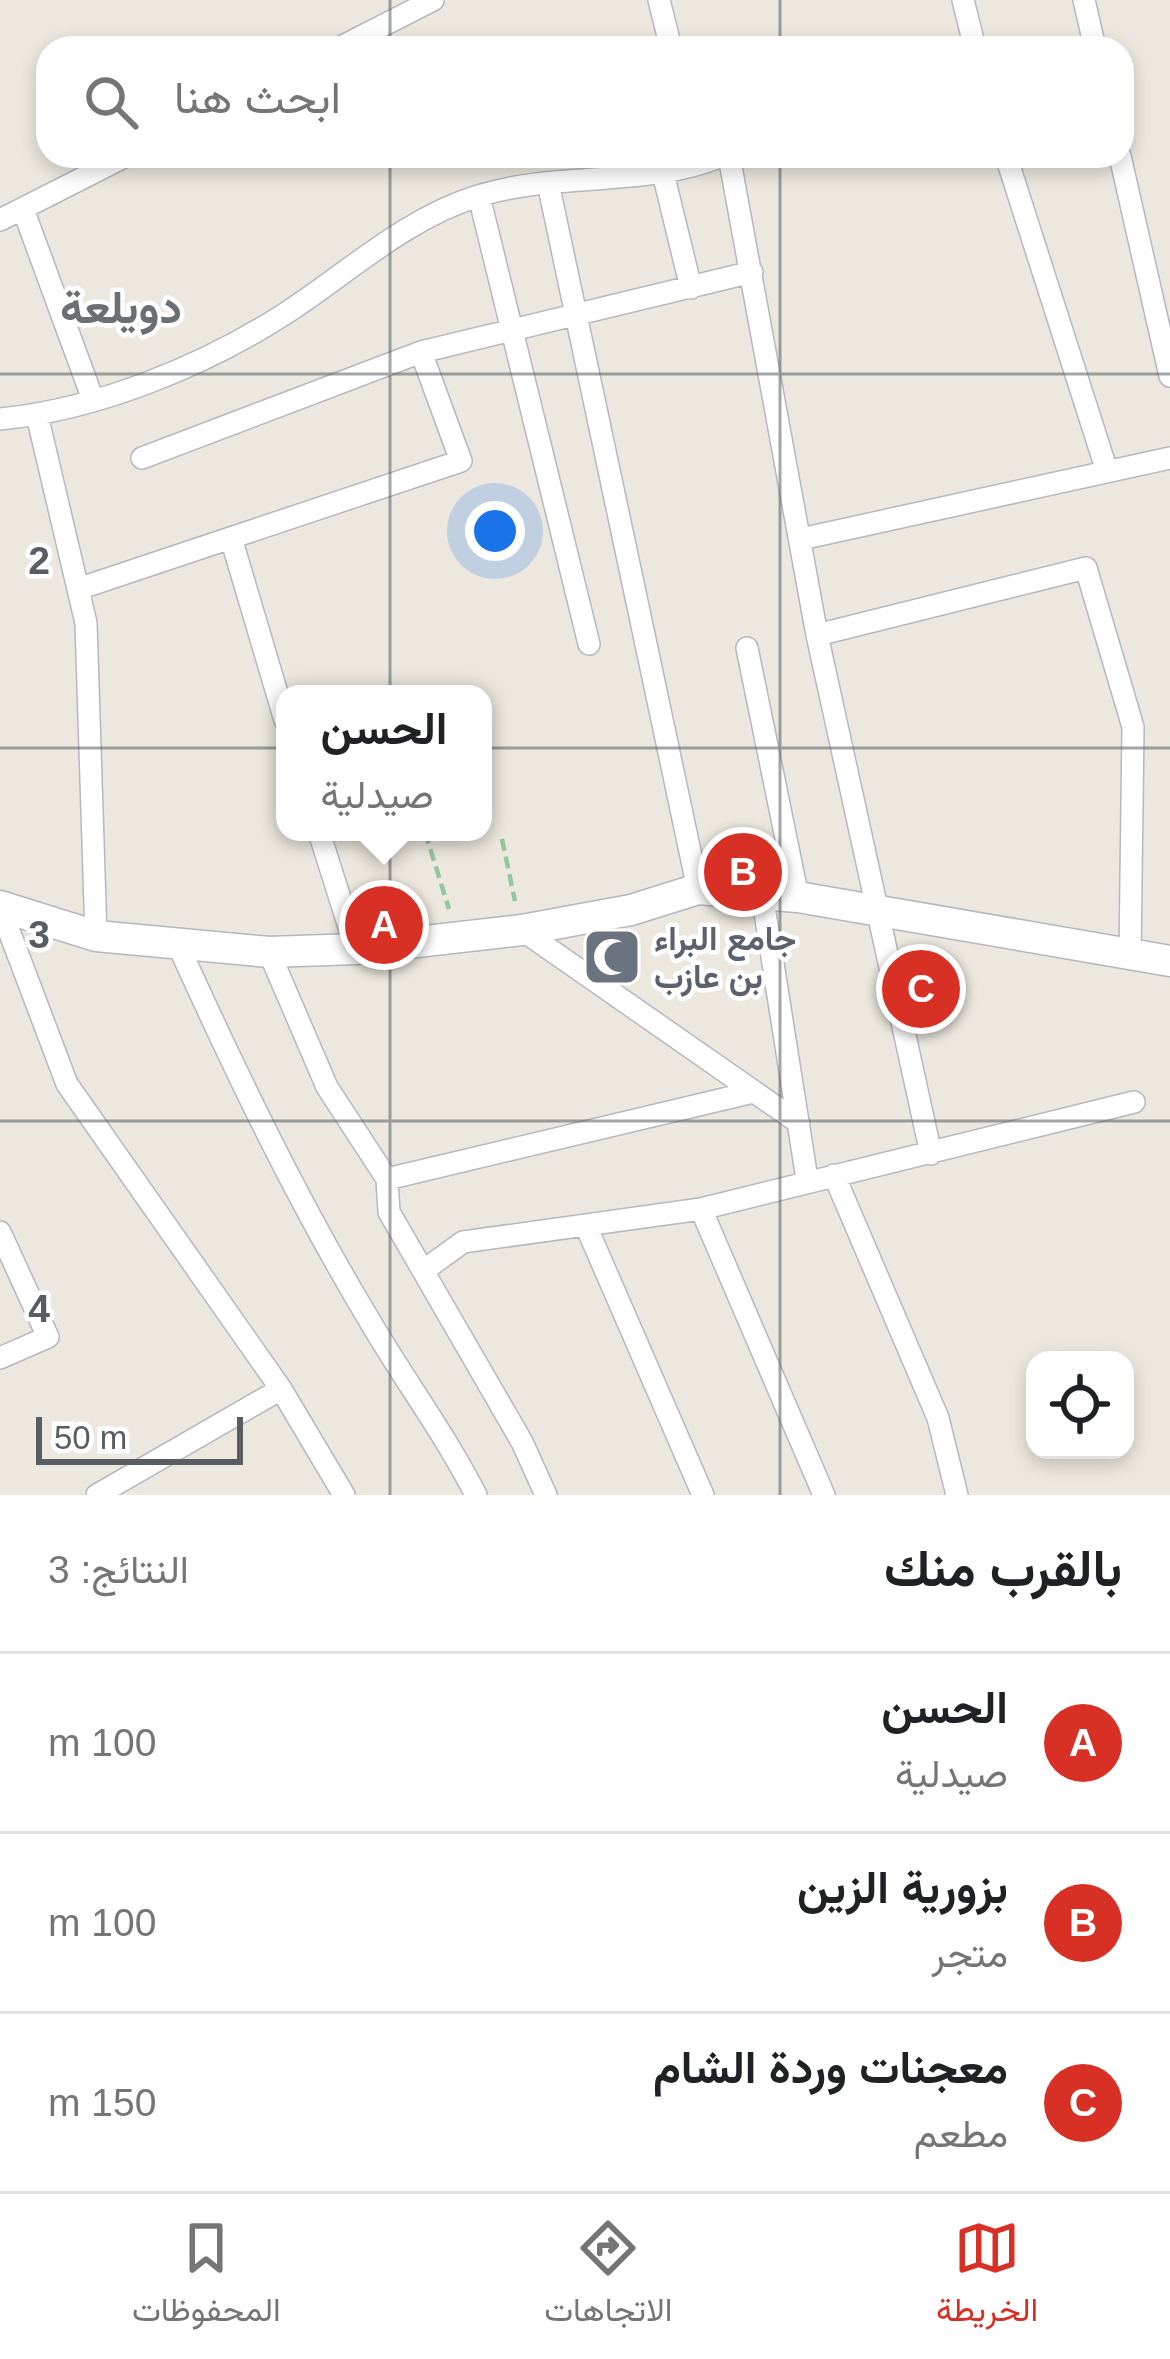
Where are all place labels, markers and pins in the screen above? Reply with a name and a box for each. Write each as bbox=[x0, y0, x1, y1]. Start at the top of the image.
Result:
pin: B bbox=[704, 827, 782, 917]
pin: A bbox=[345, 880, 423, 970]
place label: جامع البراء بن عازب bbox=[654, 920, 796, 997]
mosque icon: جامع البراء بن عازب bbox=[581, 926, 643, 988]
pin: C bbox=[882, 944, 960, 1034]

